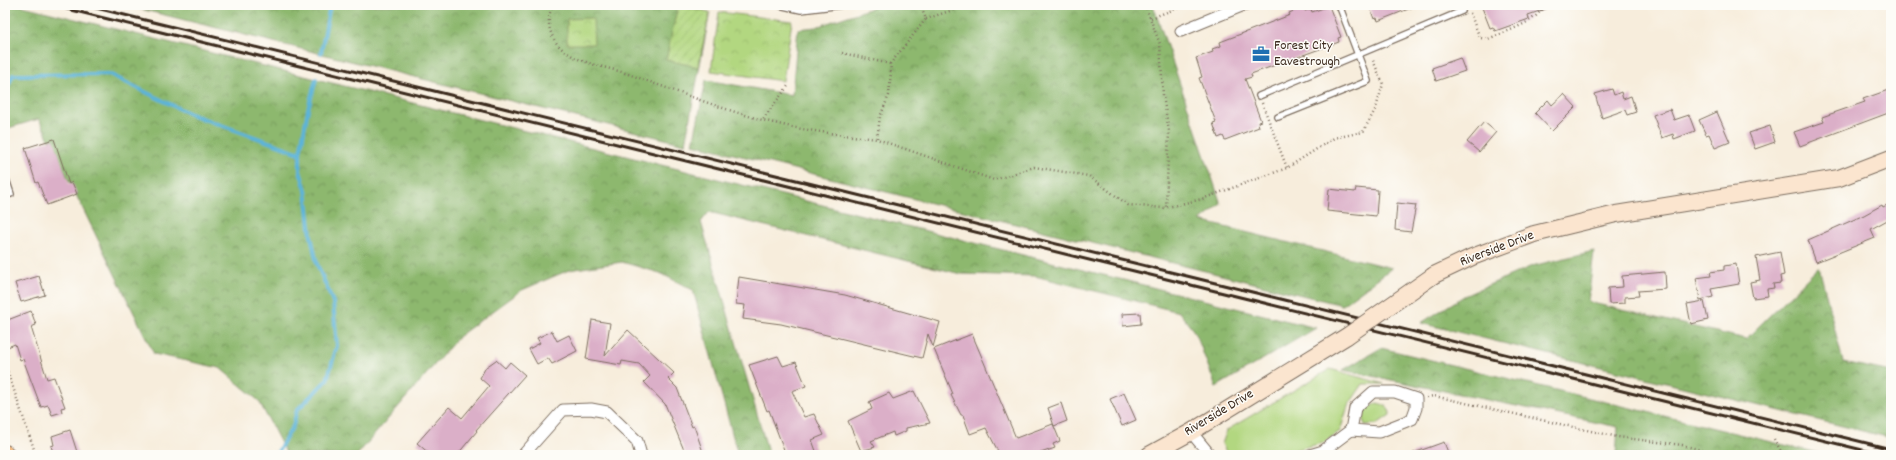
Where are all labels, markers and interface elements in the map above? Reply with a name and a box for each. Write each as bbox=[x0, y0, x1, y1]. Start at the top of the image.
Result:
place label: Forest City Eavestrough bbox=[1274, 36, 1340, 72]
office icon: Forest City Eavestrough bbox=[1251, 44, 1271, 64]
street label: Riverside Drive bbox=[1457, 226, 1537, 272]
street label: Riverside Drive bbox=[1180, 384, 1258, 442]

